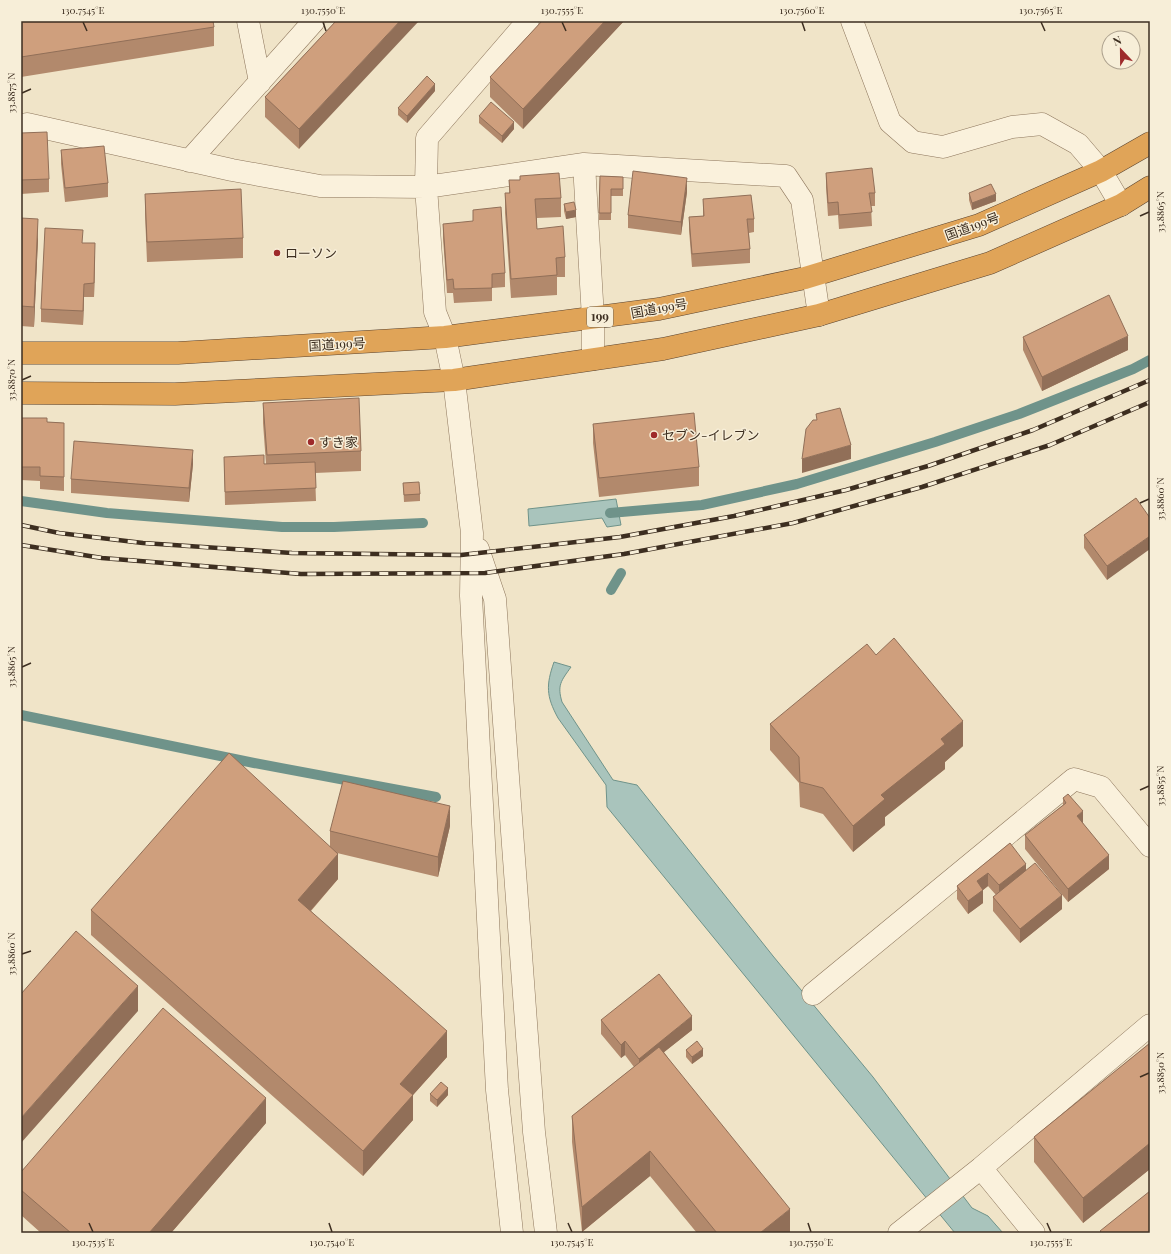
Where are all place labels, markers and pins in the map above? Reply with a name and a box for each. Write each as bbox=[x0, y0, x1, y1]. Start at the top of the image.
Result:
place label: ローソン bbox=[285, 244, 337, 261]
marker: ローソン bbox=[272, 248, 282, 258]
place label: セブン-イレブン bbox=[662, 426, 760, 443]
marker: セブン-イレブン bbox=[649, 430, 659, 440]
place label: すき家 bbox=[319, 433, 358, 450]
marker: すき家 bbox=[306, 437, 316, 447]

